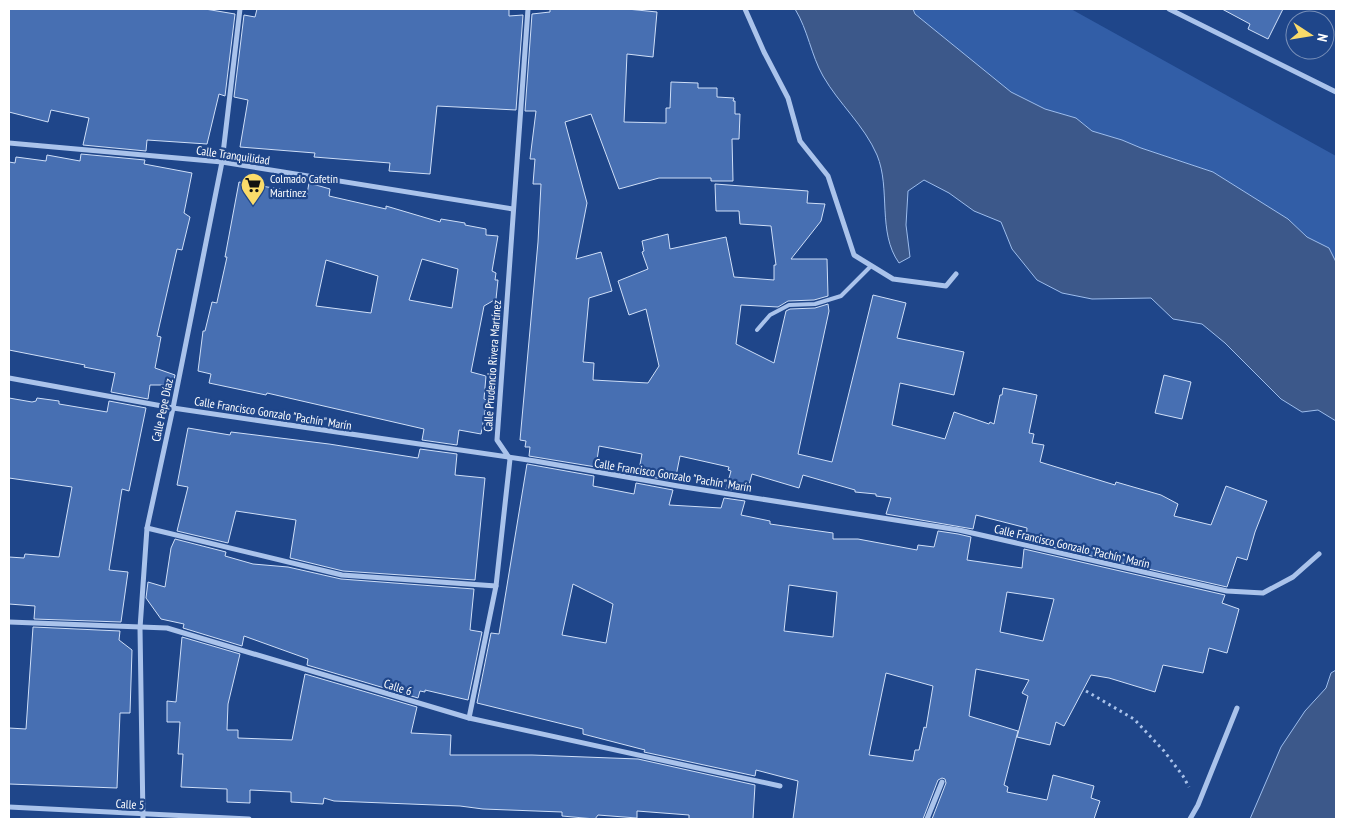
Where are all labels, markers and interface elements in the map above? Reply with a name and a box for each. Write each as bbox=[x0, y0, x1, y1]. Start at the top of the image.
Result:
north arrow bbox=[1285, 10, 1335, 60]
text: N bbox=[1313, 32, 1332, 43]
street label: Calle Tranquilidad bbox=[195, 142, 271, 168]
place label: Colmado Cafetín Martínez bbox=[270, 171, 338, 200]
supermarket icon: Colmado Cafetín Martínez bbox=[240, 172, 266, 206]
street label: Calle Prudencio Rivera Martínez bbox=[480, 300, 504, 432]
street label: Calle Pepe Díaz bbox=[148, 377, 176, 443]
street label: Calle Francisco Gonzalo "Pachín" Marín bbox=[193, 393, 353, 433]
street label: Calle Francisco Gonzalo "Pachín" Marín bbox=[593, 455, 753, 495]
street label: Calle Francisco Gonzalo "Pachín" Marín bbox=[993, 521, 1151, 571]
street label: Calle 6 bbox=[382, 676, 414, 698]
street label: Calle 5 bbox=[115, 796, 145, 812]

